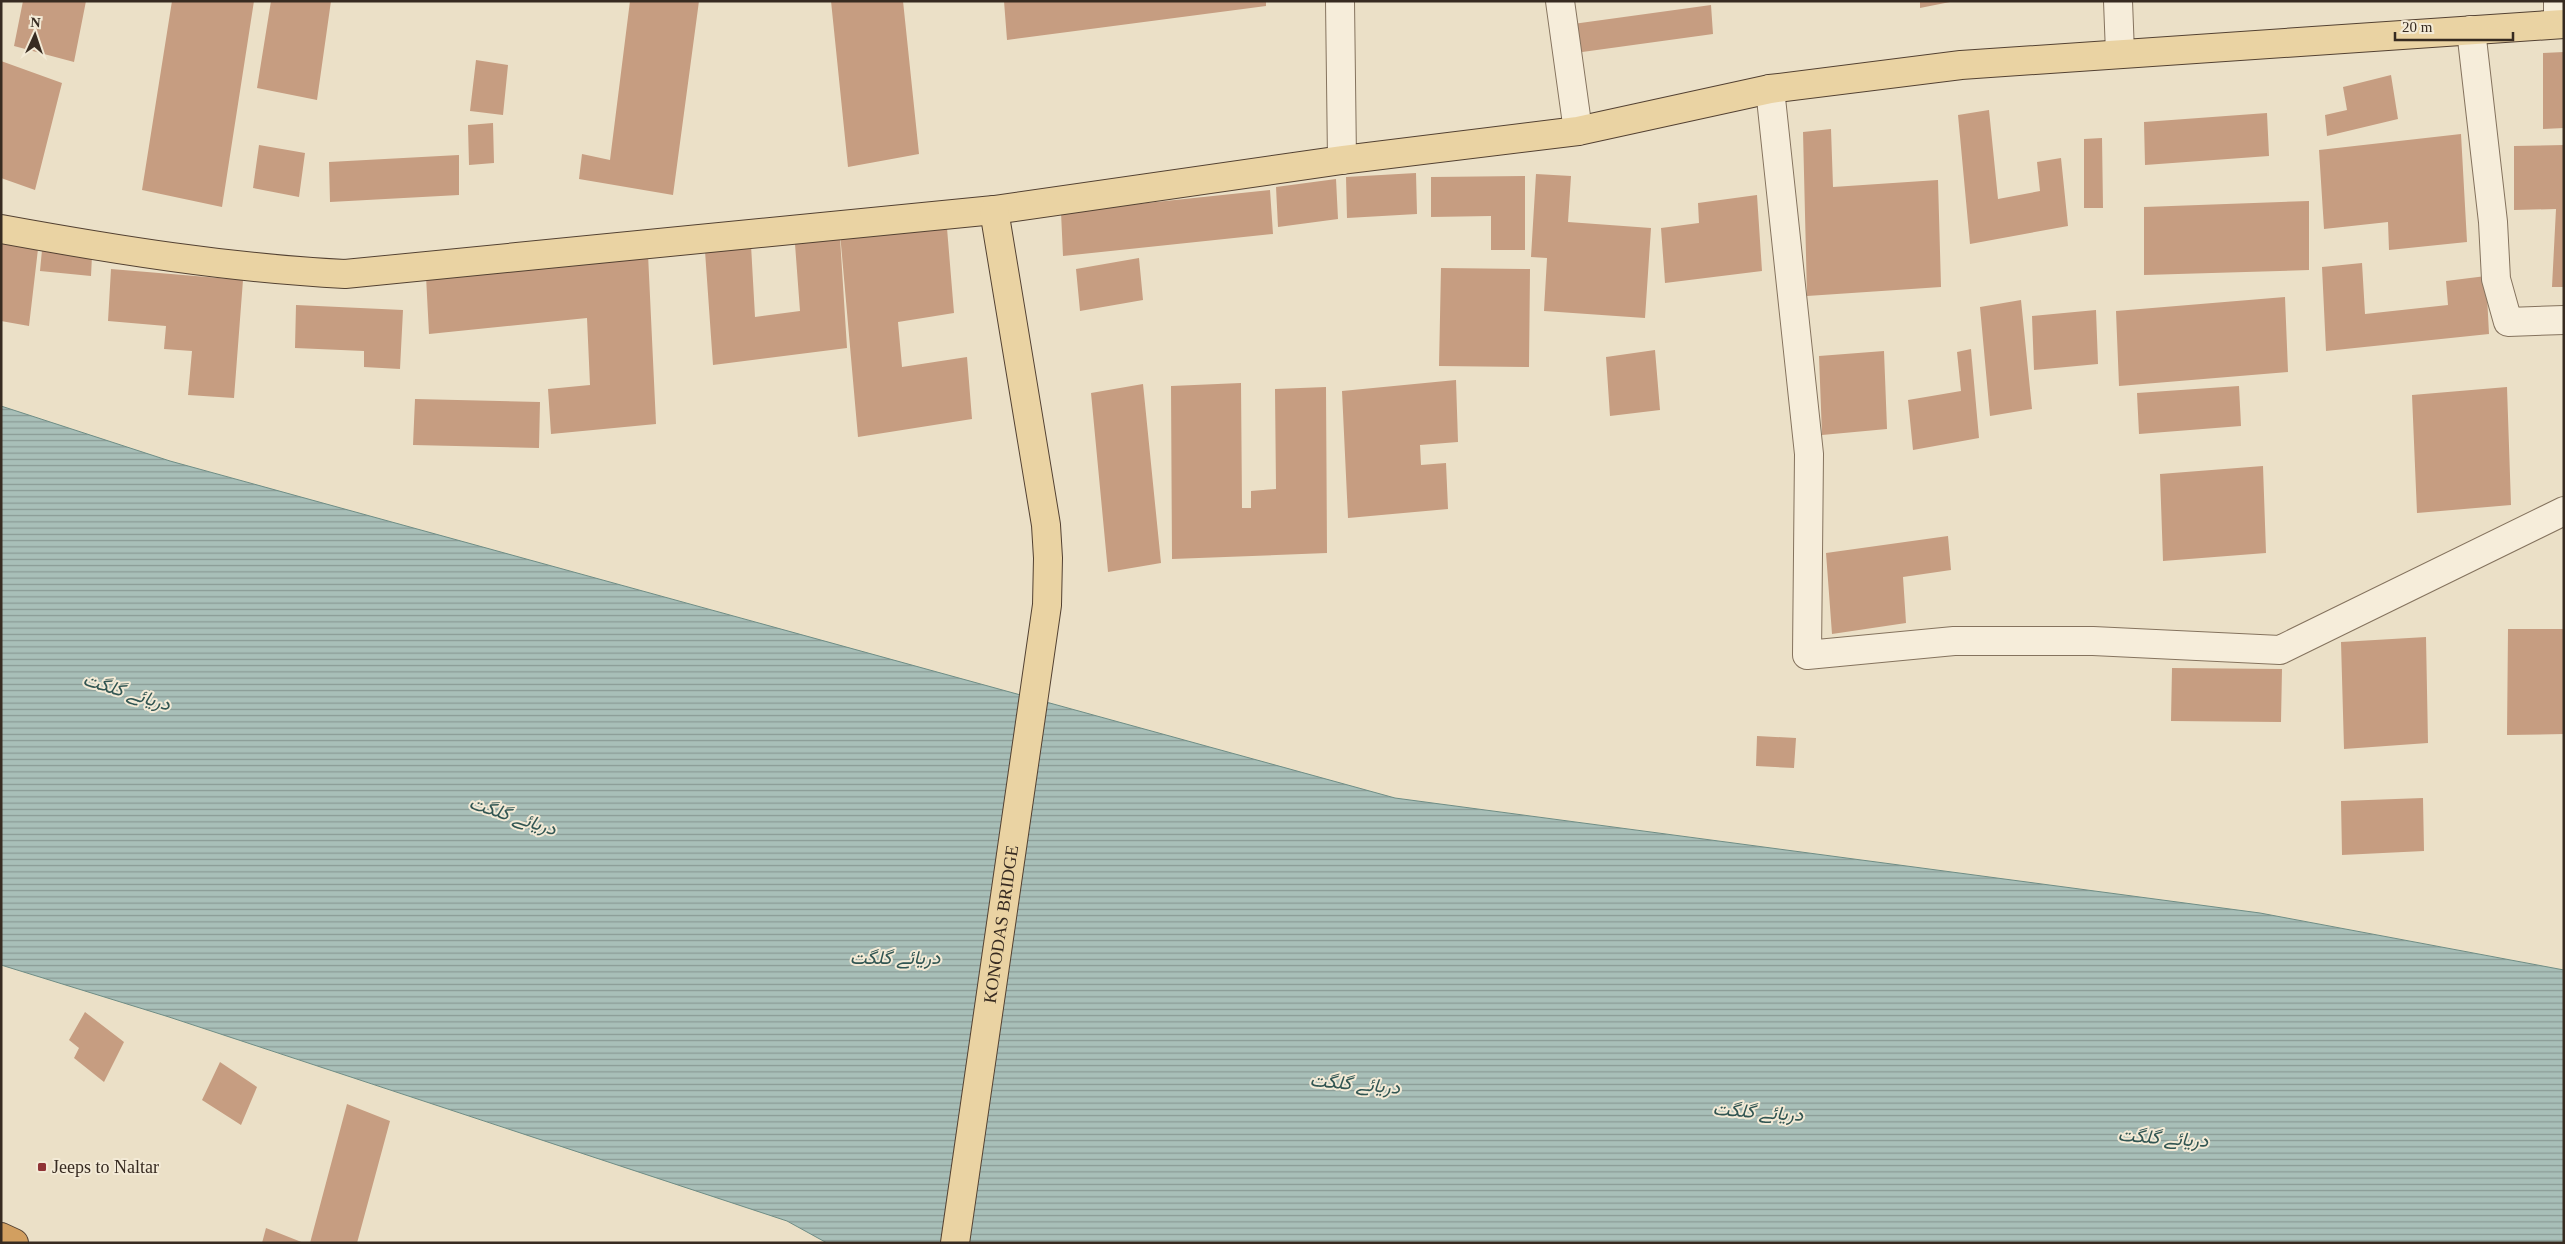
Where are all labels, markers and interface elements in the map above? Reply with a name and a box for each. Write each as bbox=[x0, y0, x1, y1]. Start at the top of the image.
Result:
north arrow bbox=[10, 10, 60, 60]
scale bar bbox=[2395, 10, 2512, 42]
text: N bbox=[30, 15, 41, 30]
text: 20 m bbox=[2402, 19, 2433, 35]
water label: دریائے گلگت bbox=[80, 668, 174, 716]
water label: دریائے گلگت bbox=[466, 791, 560, 841]
street label: KONODAS BRIDGE bbox=[980, 844, 1022, 1005]
water label: دریائے گلگت bbox=[850, 947, 941, 969]
water label: دریائے گلگت bbox=[1309, 1069, 1402, 1099]
water label: دریائے گلگت bbox=[1712, 1098, 1805, 1126]
water label: دریائے گلگت bbox=[2117, 1124, 2210, 1152]
place label: Jeeps to Naltar bbox=[52, 1157, 159, 1177]
marker: Jeeps to Naltar bbox=[36, 1161, 48, 1173]

